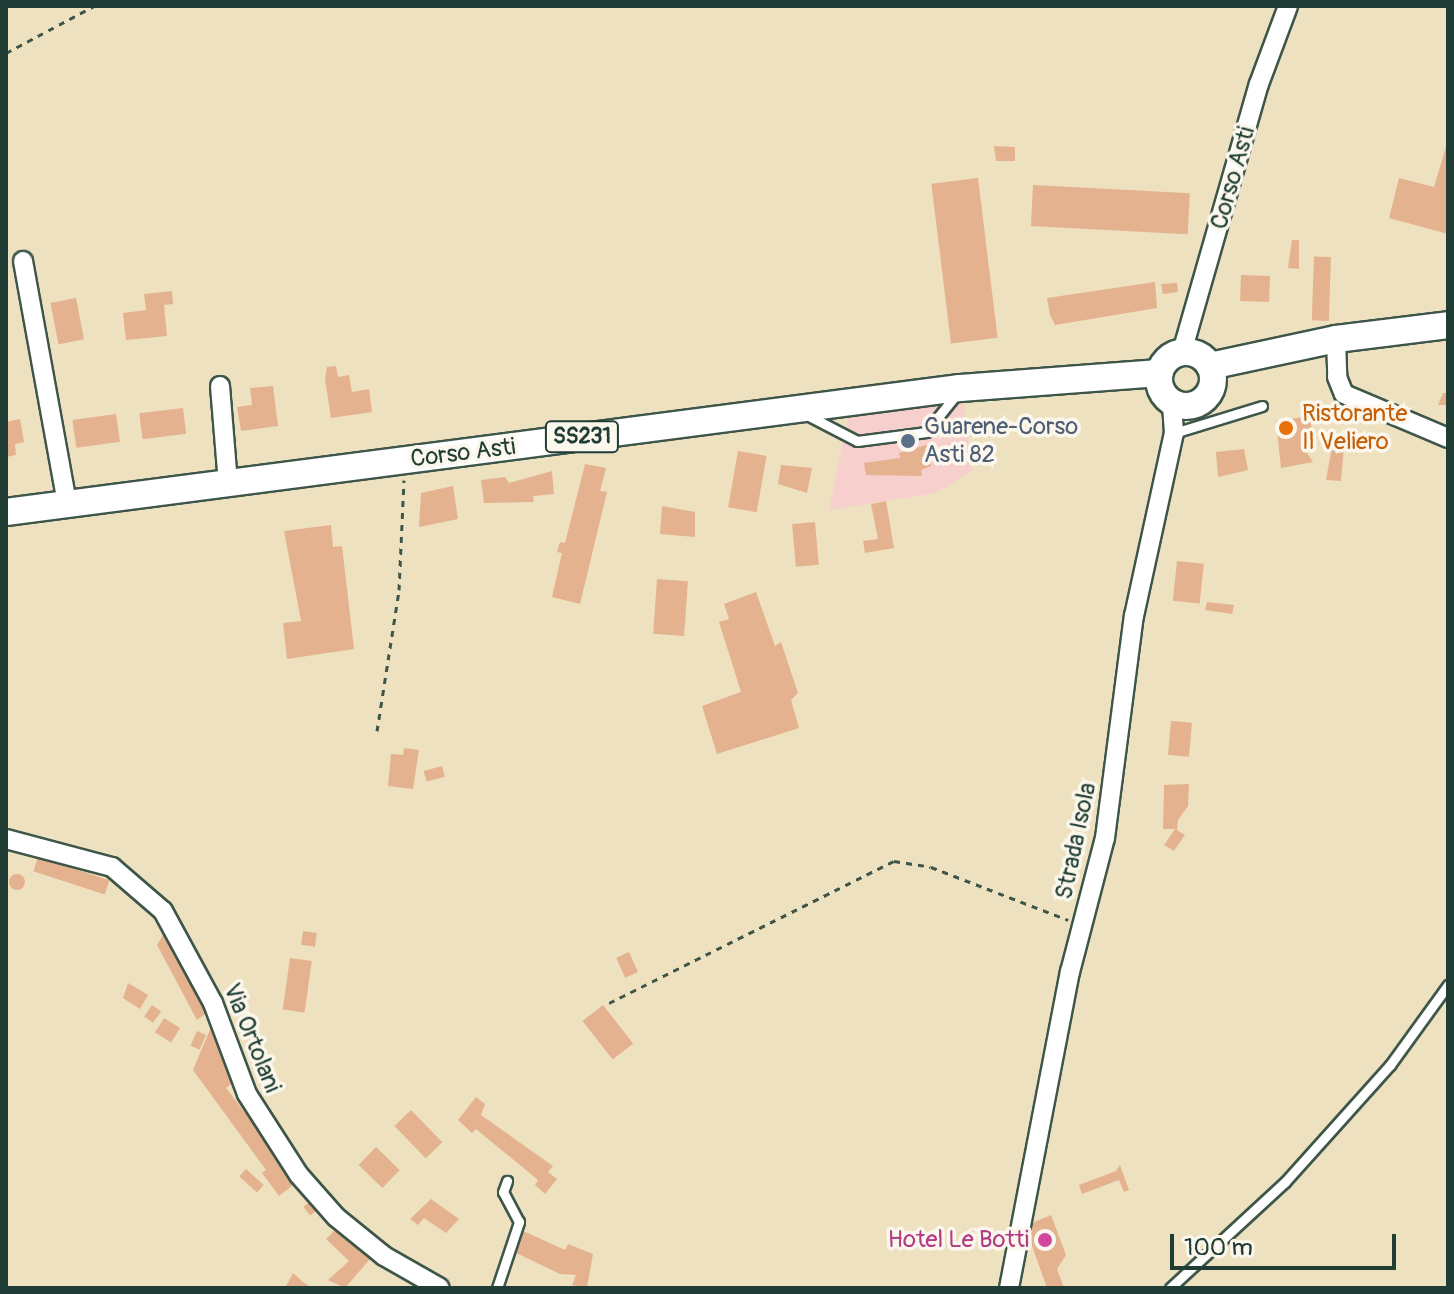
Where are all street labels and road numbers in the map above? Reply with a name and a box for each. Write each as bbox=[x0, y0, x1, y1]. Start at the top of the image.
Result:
street label: Corso Asti bbox=[1205, 123, 1261, 233]
road number: SS231 bbox=[544, 419, 620, 455]
street label: Corso Asti bbox=[409, 432, 517, 474]
street label: Strada Isola bbox=[1050, 780, 1102, 902]
street label: Via Ortolani bbox=[217, 979, 287, 1097]

